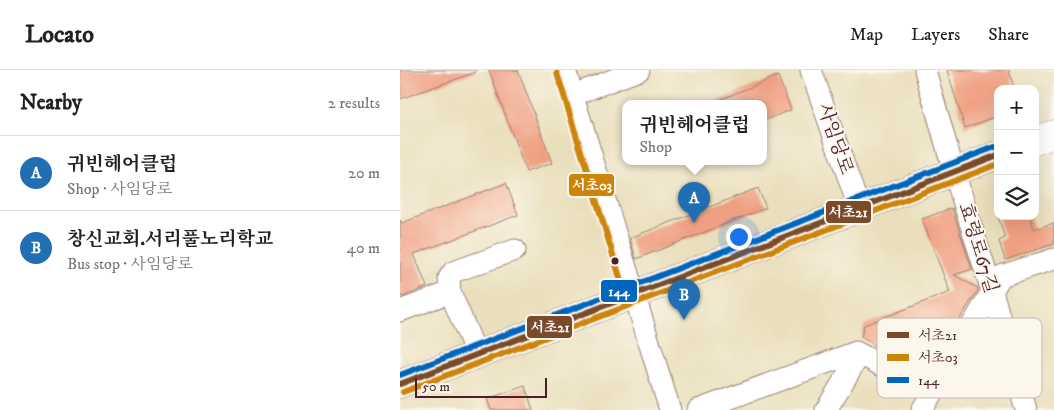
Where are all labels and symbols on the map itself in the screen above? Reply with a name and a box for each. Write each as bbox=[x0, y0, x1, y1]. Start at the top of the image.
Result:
street label: 사임당로 bbox=[812, 101, 858, 177]
line badge: 서초03 bbox=[568, 173, 615, 197]
text: 서초03 bbox=[572, 177, 612, 195]
pin: A bbox=[678, 182, 710, 223]
line badge: 서초21 bbox=[825, 200, 872, 224]
street label: 효령로67길 bbox=[953, 200, 1003, 296]
text: 서초21 bbox=[828, 204, 868, 222]
your location bbox=[726, 224, 752, 250]
unlabelled marker bbox=[610, 256, 620, 266]
line badge: 144 bbox=[600, 279, 638, 303]
pin: B bbox=[668, 279, 700, 320]
text: 144 bbox=[608, 283, 631, 301]
line badge: 서초21 bbox=[526, 315, 573, 339]
legend bbox=[877, 318, 1042, 398]
text: 서초21 bbox=[530, 319, 570, 337]
text: 서초21 bbox=[918, 327, 957, 345]
text: 서초03 bbox=[918, 349, 958, 367]
text: 144 bbox=[918, 372, 940, 390]
scale bar bbox=[415, 375, 548, 398]

